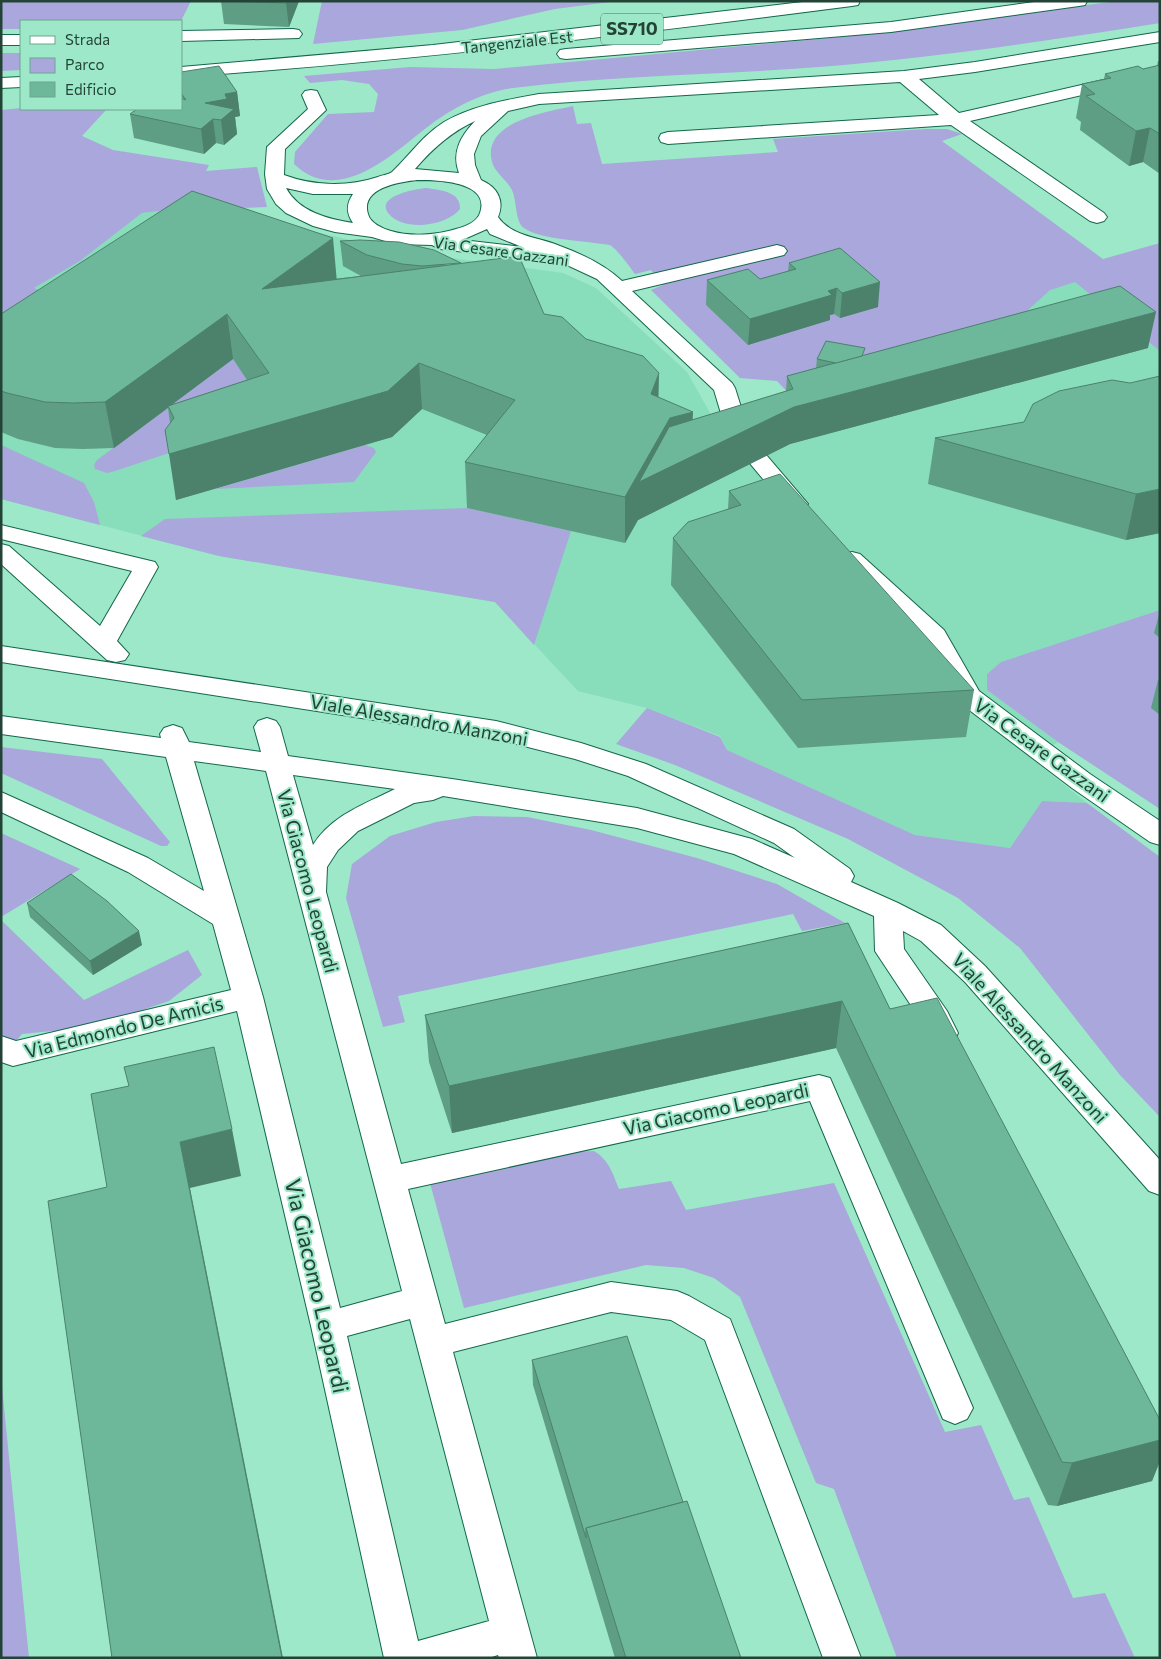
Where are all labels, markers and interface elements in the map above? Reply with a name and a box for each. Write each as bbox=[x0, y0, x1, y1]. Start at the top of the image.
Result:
road number: SS710 bbox=[601, 13, 663, 44]
legend bbox=[20, 20, 182, 110]
street label: Tangenziale Est bbox=[460, 26, 574, 57]
text: Strada bbox=[65, 30, 110, 48]
text: Parco bbox=[65, 55, 104, 73]
text: Edificio bbox=[65, 80, 116, 98]
street label: Via Cesare Gazzani bbox=[432, 232, 570, 269]
street label: Viale Alessandro Manzoni bbox=[308, 689, 530, 750]
street label: Via Cesare Gazzani bbox=[970, 693, 1115, 807]
street label: Via Giacomo Leopardi bbox=[273, 787, 344, 975]
street label: Viale Alessandro Manzoni bbox=[948, 948, 1113, 1127]
street label: Via Edmondo De Amicis bbox=[22, 991, 225, 1062]
street label: Via Giacomo Leopardi bbox=[621, 1078, 811, 1139]
street label: Via Giacomo Leopardi bbox=[280, 1176, 355, 1396]

